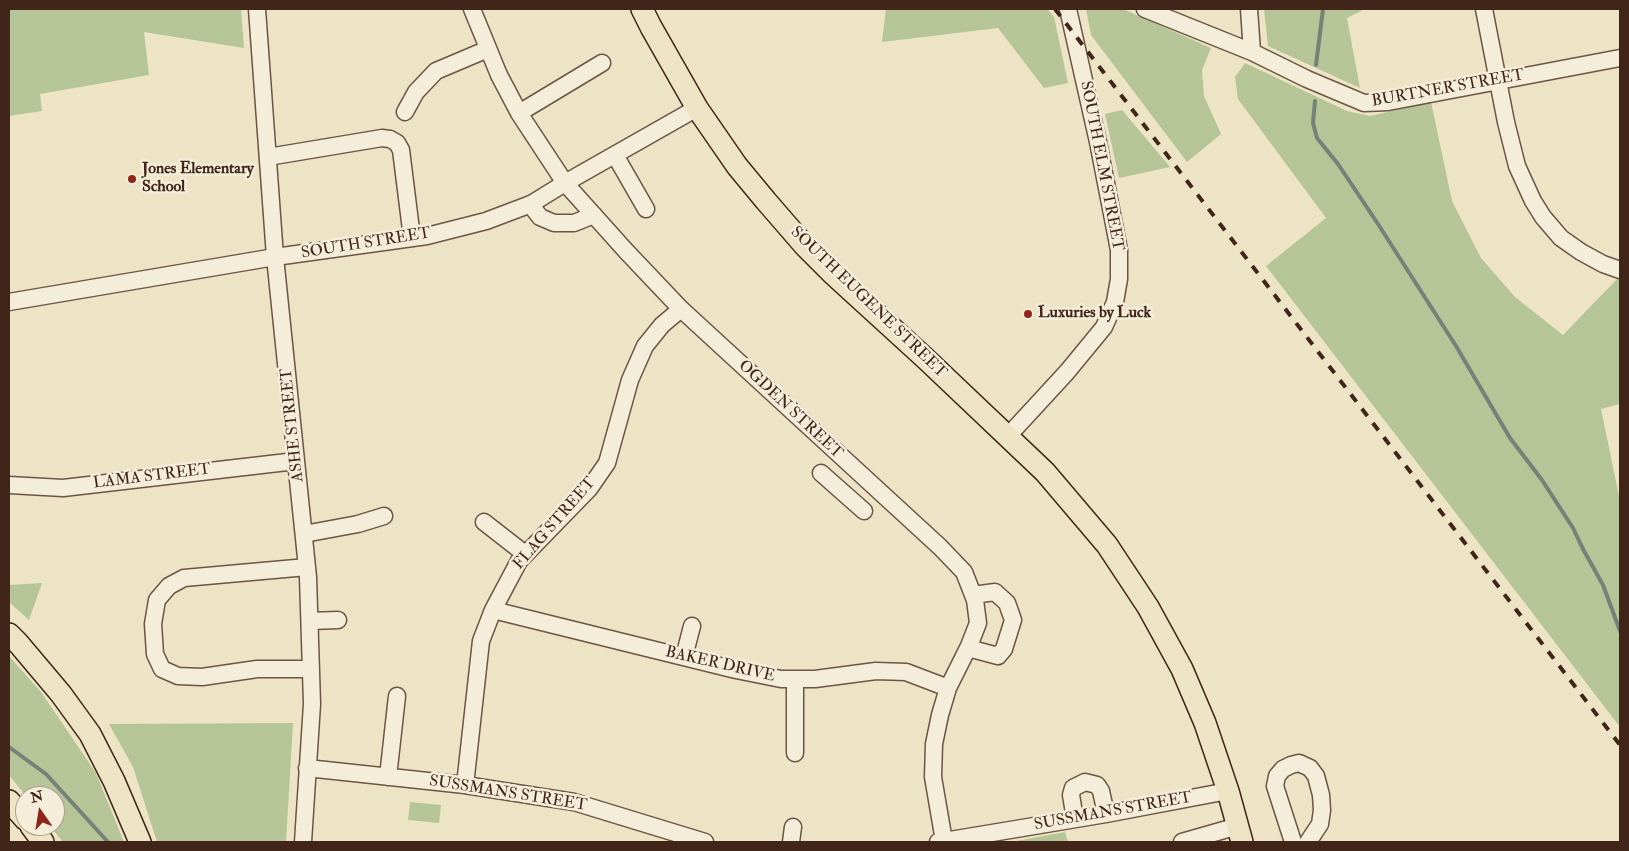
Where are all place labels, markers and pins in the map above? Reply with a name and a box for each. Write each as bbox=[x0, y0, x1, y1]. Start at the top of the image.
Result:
place label: Jones Elementary School bbox=[142, 160, 254, 198]
marker: Jones Elementary School bbox=[126, 173, 138, 185]
place label: Luxuries by Luck bbox=[1038, 304, 1151, 324]
marker: Luxuries by Luck bbox=[1022, 308, 1034, 320]

